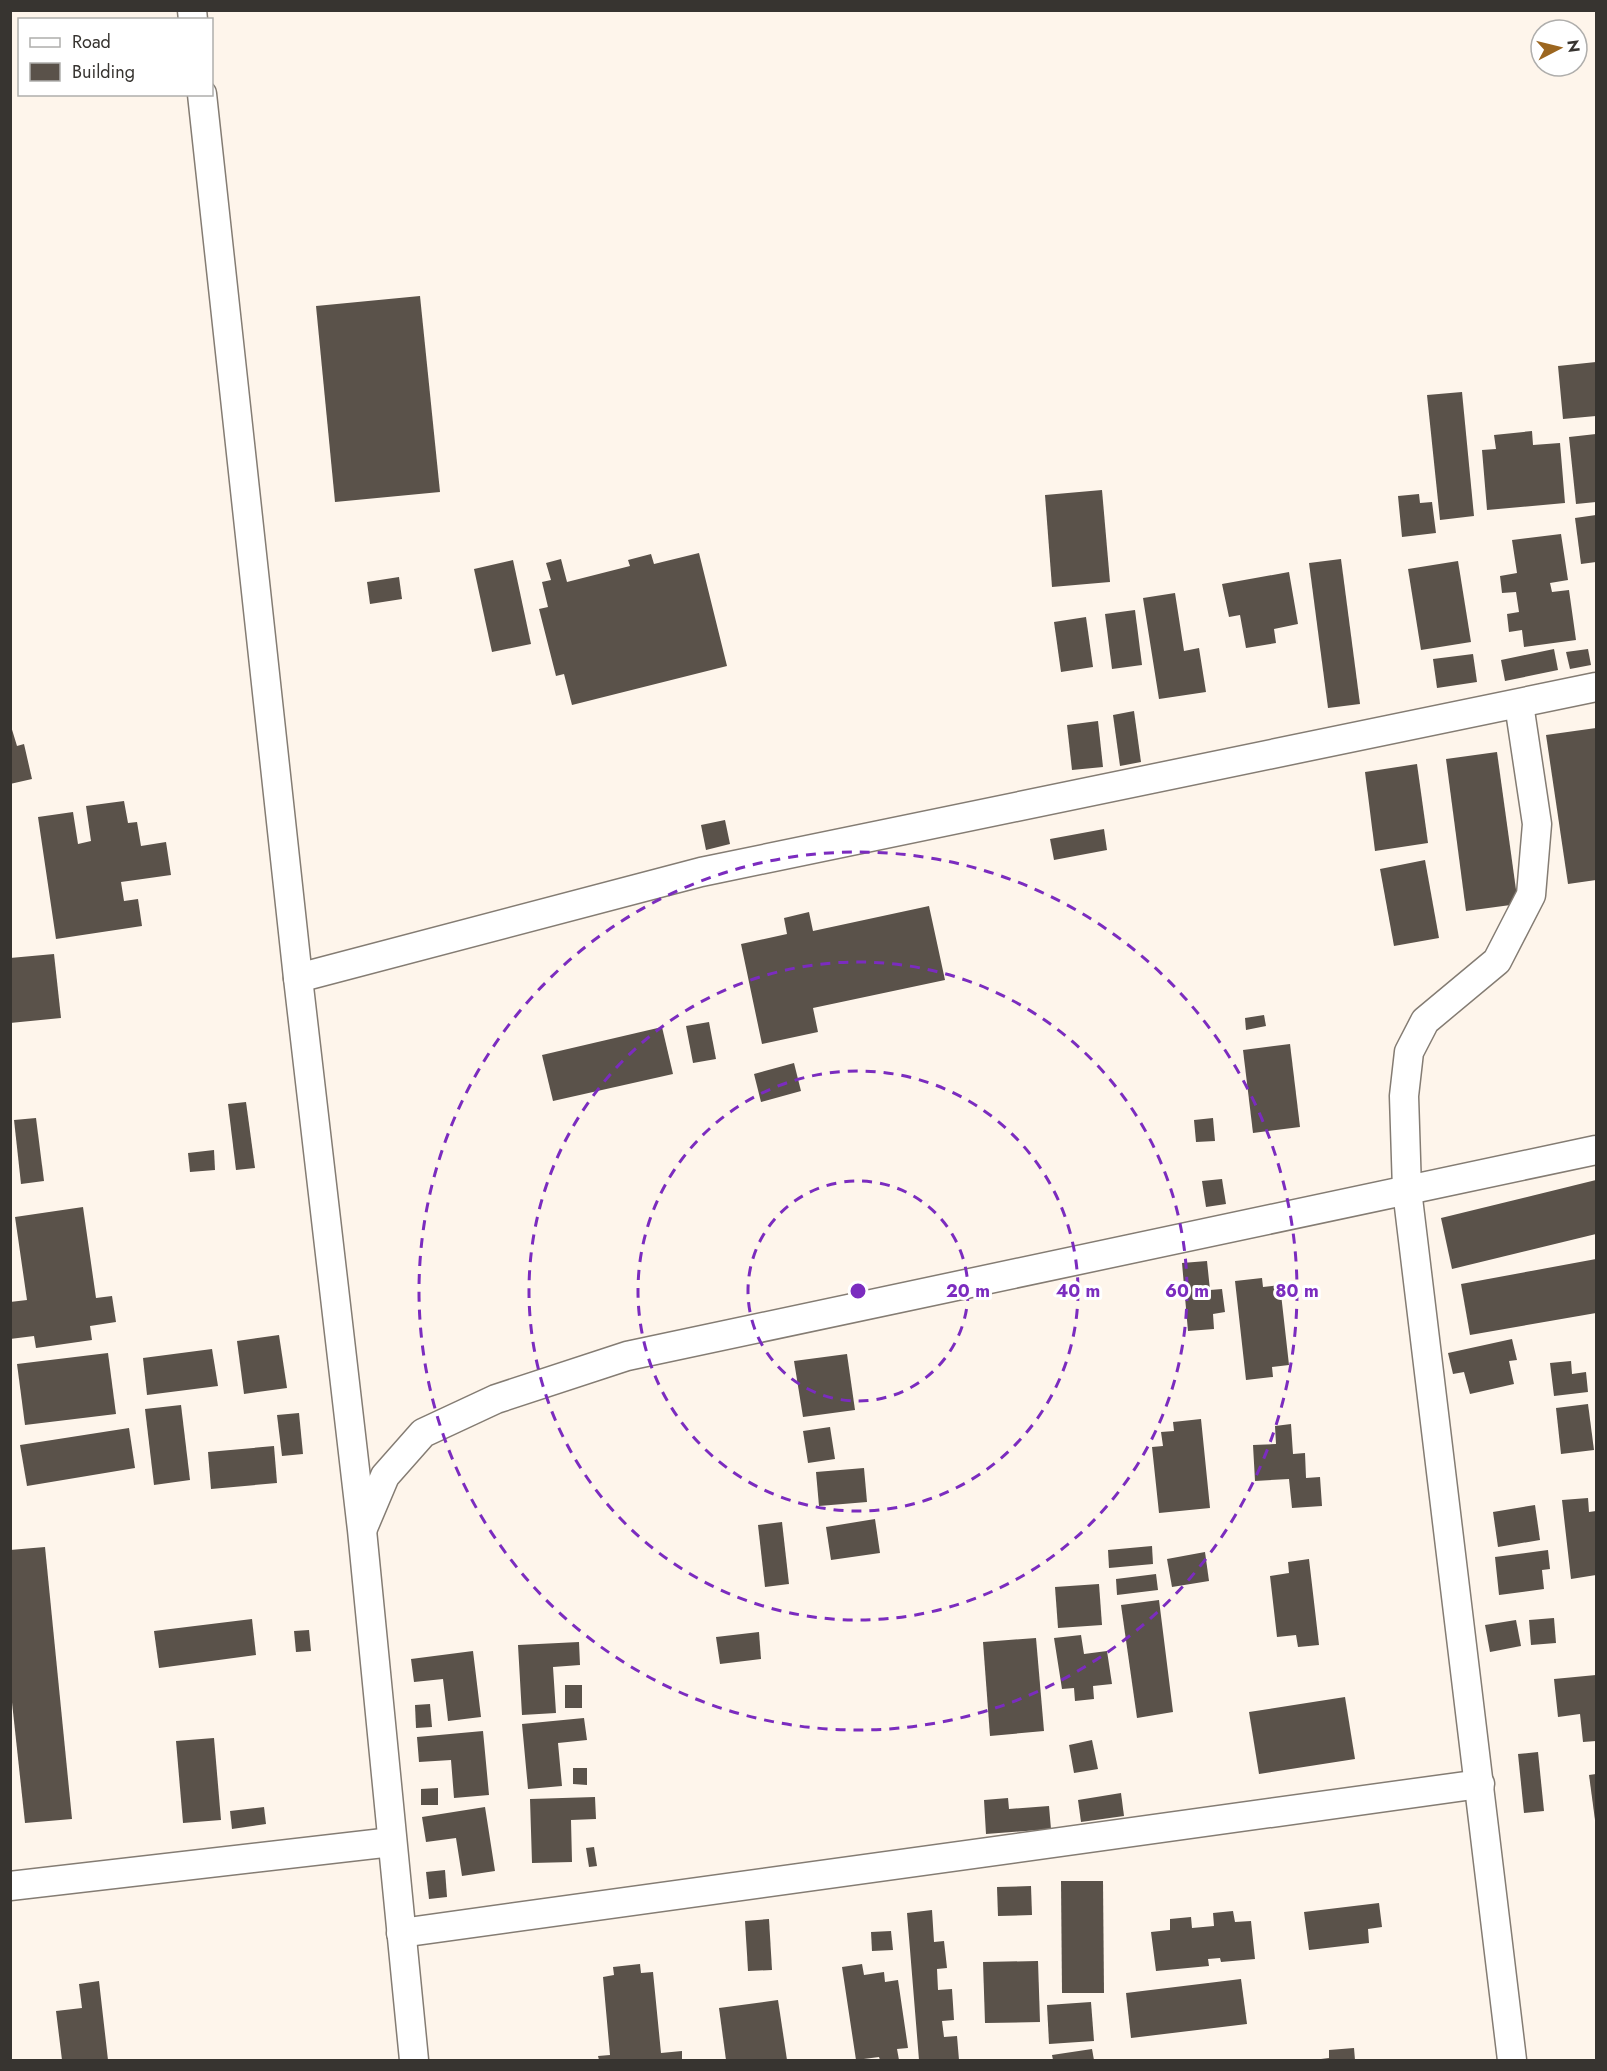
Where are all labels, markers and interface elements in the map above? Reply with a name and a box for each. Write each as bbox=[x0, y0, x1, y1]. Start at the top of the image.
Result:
legend bbox=[18, 18, 213, 96]
north arrow bbox=[1529, 18, 1589, 78]
text: Road bbox=[72, 29, 111, 55]
text: N bbox=[1561, 39, 1586, 54]
text: Building bbox=[72, 59, 135, 85]
text: 20 m bbox=[946, 1278, 990, 1304]
text: 40 m bbox=[1056, 1278, 1100, 1304]
text: 60 m bbox=[1165, 1278, 1209, 1304]
text: 80 m bbox=[1275, 1278, 1319, 1304]
centre of rings bbox=[848, 1281, 868, 1301]

